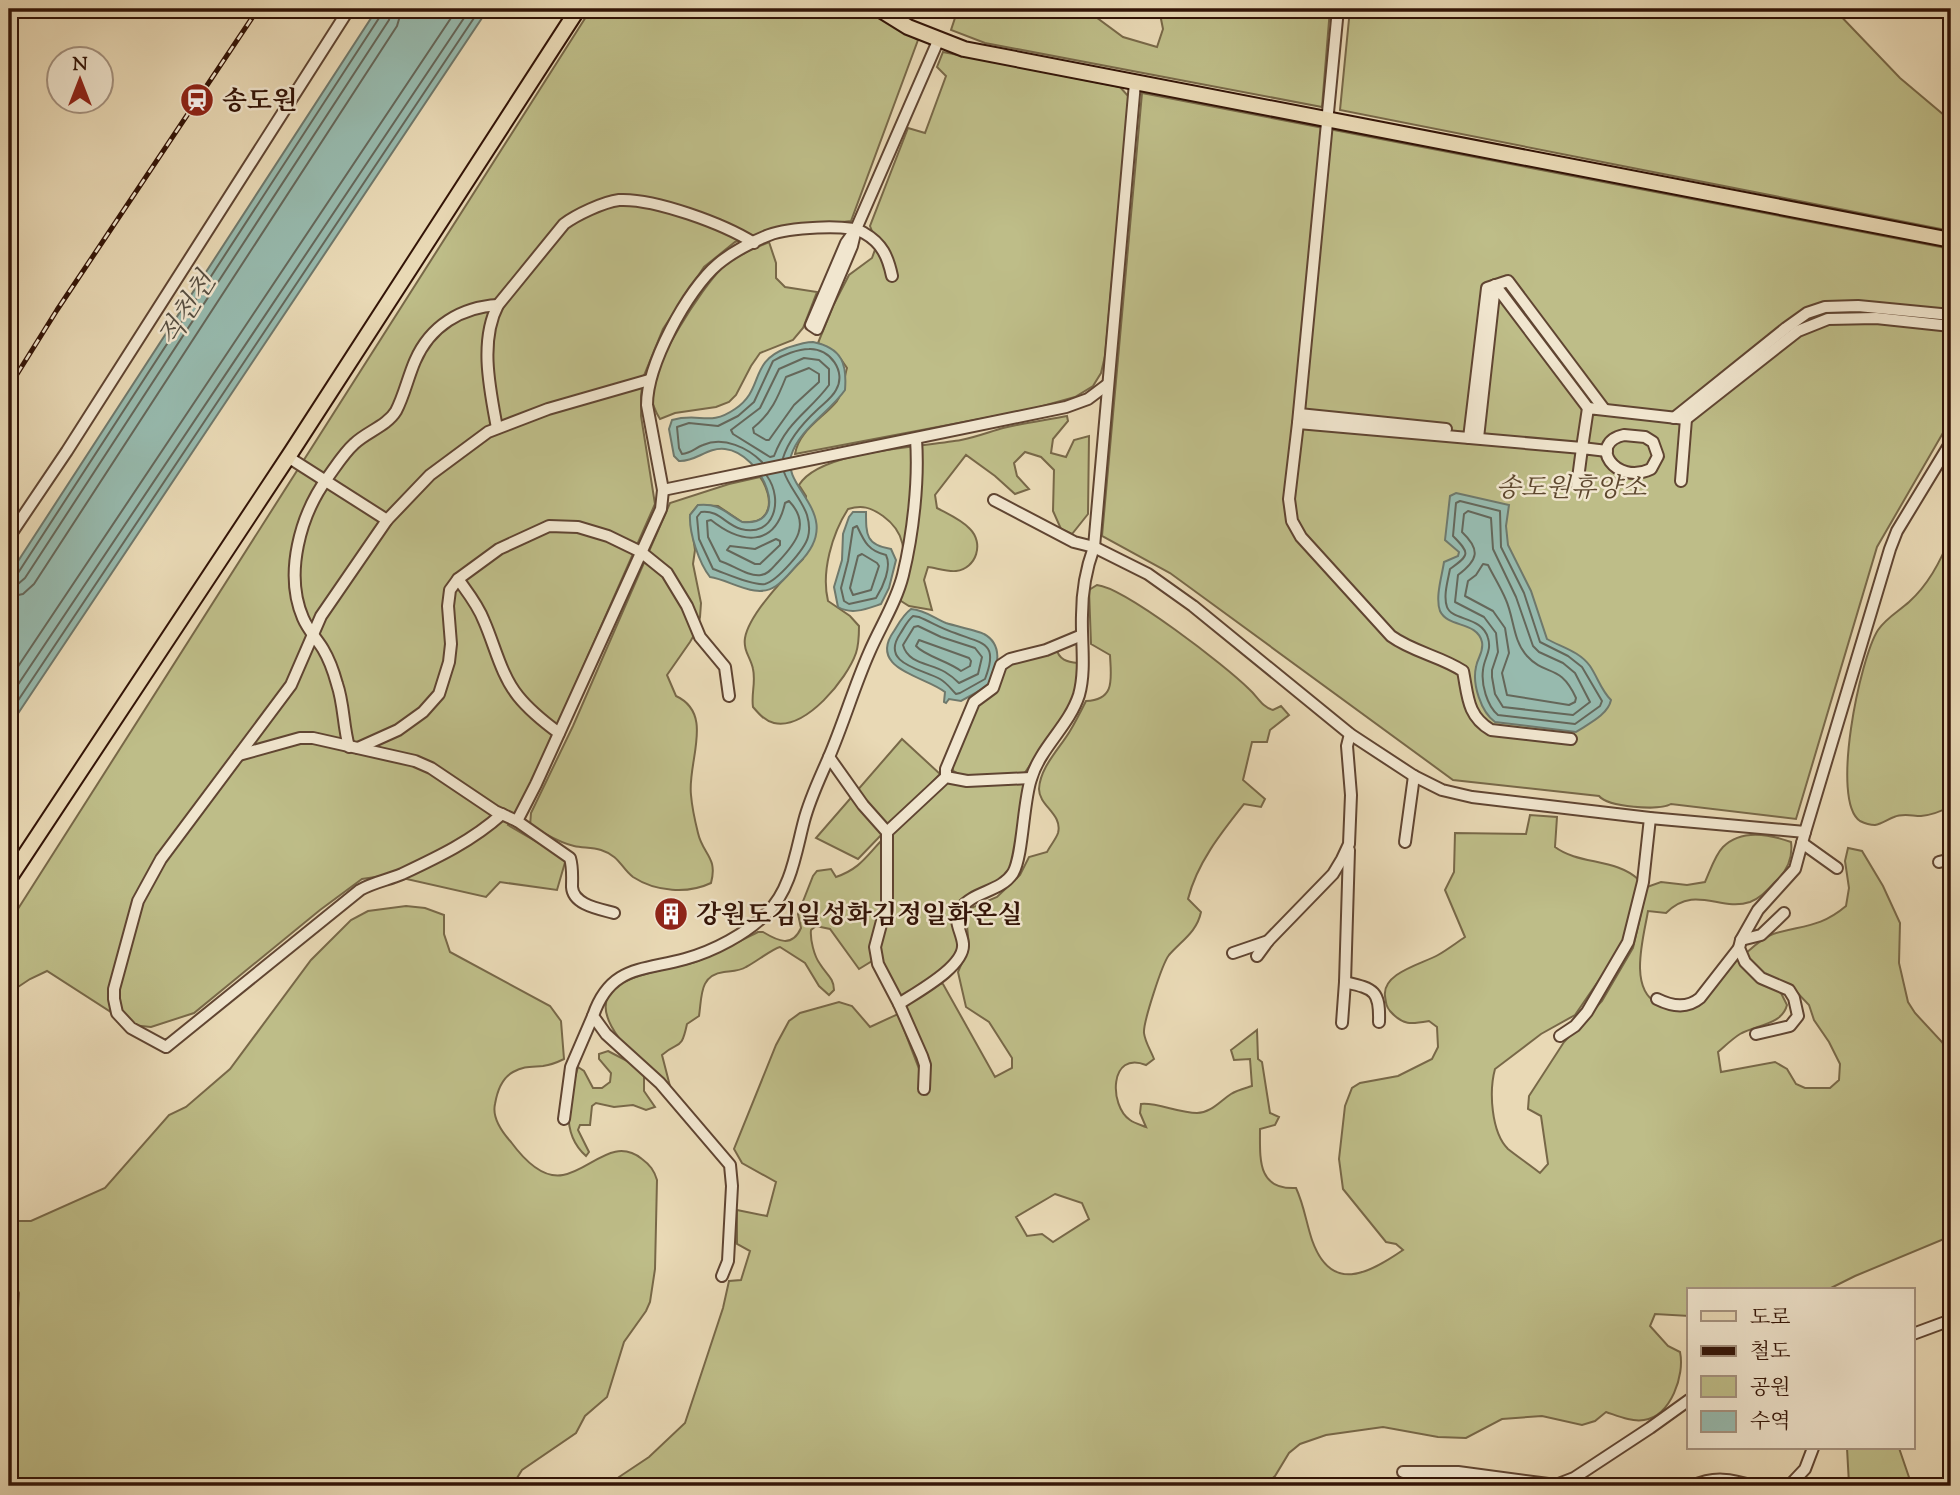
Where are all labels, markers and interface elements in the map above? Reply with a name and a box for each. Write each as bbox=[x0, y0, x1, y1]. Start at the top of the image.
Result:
north arrow bbox=[46, 46, 116, 116]
text: N bbox=[72, 52, 88, 79]
station icon: 송도원 bbox=[178, 81, 216, 119]
place label: 송도원 bbox=[222, 84, 297, 121]
water label: 적천천 bbox=[150, 264, 228, 356]
park label: 송도원휴양소 bbox=[1496, 471, 1647, 508]
building icon: 강원도김일성화김정일화온실 bbox=[652, 895, 690, 933]
place label: 강원도김일성화김정일화온실 bbox=[696, 898, 1023, 935]
legend bbox=[1687, 1288, 1914, 1450]
text: 도로 bbox=[1750, 1304, 1791, 1334]
text: 철도 bbox=[1750, 1338, 1791, 1368]
text: 공원 bbox=[1750, 1374, 1791, 1404]
text: 수역 bbox=[1750, 1408, 1791, 1438]

